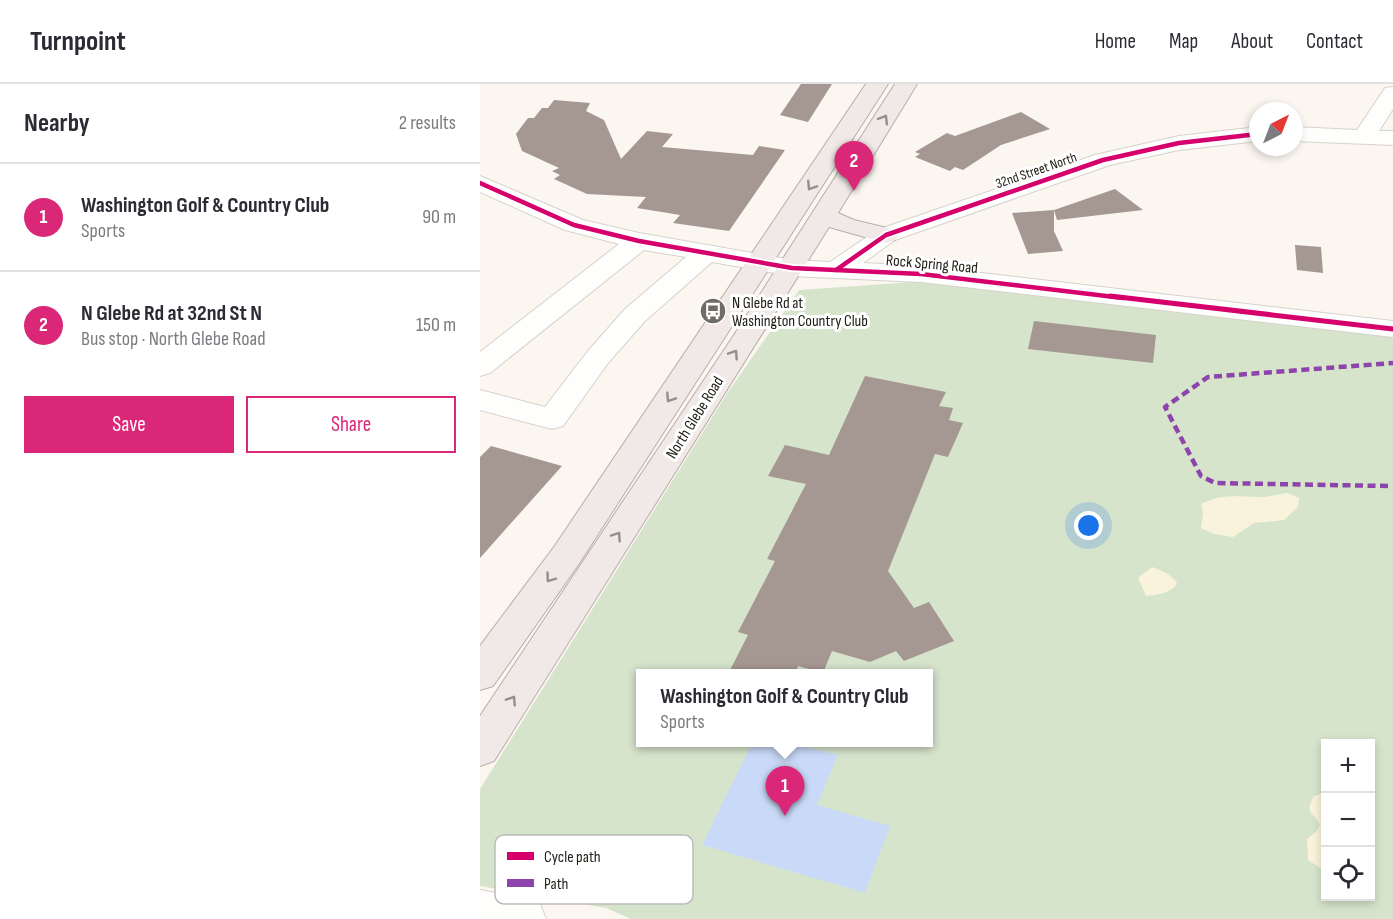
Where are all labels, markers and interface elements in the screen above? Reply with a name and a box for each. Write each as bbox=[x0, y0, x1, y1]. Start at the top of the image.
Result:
text: Turnpoint bbox=[30, 25, 126, 58]
text: Home bbox=[1095, 29, 1136, 54]
text: Map bbox=[1169, 29, 1198, 54]
text: About bbox=[1231, 29, 1273, 54]
text: Contact bbox=[1306, 29, 1363, 54]
north arrow bbox=[1249, 102, 1303, 156]
text: Nearby bbox=[24, 108, 90, 139]
text: 2 results bbox=[399, 111, 456, 135]
one-way arrow bbox=[877, 115, 889, 125]
pin: 2 bbox=[834, 141, 874, 191]
street label: 32nd Street North bbox=[993, 149, 1079, 192]
one-way arrow bbox=[807, 179, 818, 190]
text: Washington Golf & Country Club bbox=[81, 192, 329, 219]
text: 1 bbox=[40, 205, 47, 229]
text: 90 m bbox=[422, 205, 456, 229]
text: Sports bbox=[81, 219, 125, 243]
street label: Rock Spring Road bbox=[885, 251, 979, 278]
place label: N Glebe Rd at Washington Country Club bbox=[732, 294, 868, 331]
bus stop icon: N Glebe Rd at Washington Country Club bbox=[698, 296, 728, 326]
text: N Glebe Rd at 32nd St N bbox=[81, 300, 262, 327]
text: 2 bbox=[39, 313, 48, 337]
text: 150 m bbox=[416, 313, 456, 337]
text: Bus stop · North Glebe Road bbox=[81, 327, 266, 351]
one-way arrow bbox=[727, 350, 738, 361]
street label: North Glebe Road bbox=[662, 373, 728, 463]
one-way arrow bbox=[666, 391, 677, 402]
button: Save bbox=[24, 396, 234, 453]
button: Share bbox=[246, 396, 456, 453]
your location bbox=[1074, 511, 1103, 540]
one-way arrow bbox=[610, 531, 621, 542]
one-way arrow bbox=[546, 571, 557, 582]
popup bbox=[636, 669, 933, 747]
text: Washington Golf & Country Club bbox=[660, 683, 909, 710]
one-way arrow bbox=[504, 696, 516, 706]
text: Sports bbox=[660, 710, 705, 734]
map controls bbox=[1321, 739, 1375, 901]
button: + bbox=[1321, 739, 1375, 793]
pin: 1 bbox=[766, 766, 804, 816]
button: − bbox=[1321, 793, 1375, 847]
legend bbox=[495, 835, 693, 904]
button: locate bbox=[1321, 847, 1375, 901]
text: Cycle path bbox=[544, 848, 601, 867]
text: Path bbox=[544, 875, 568, 894]

